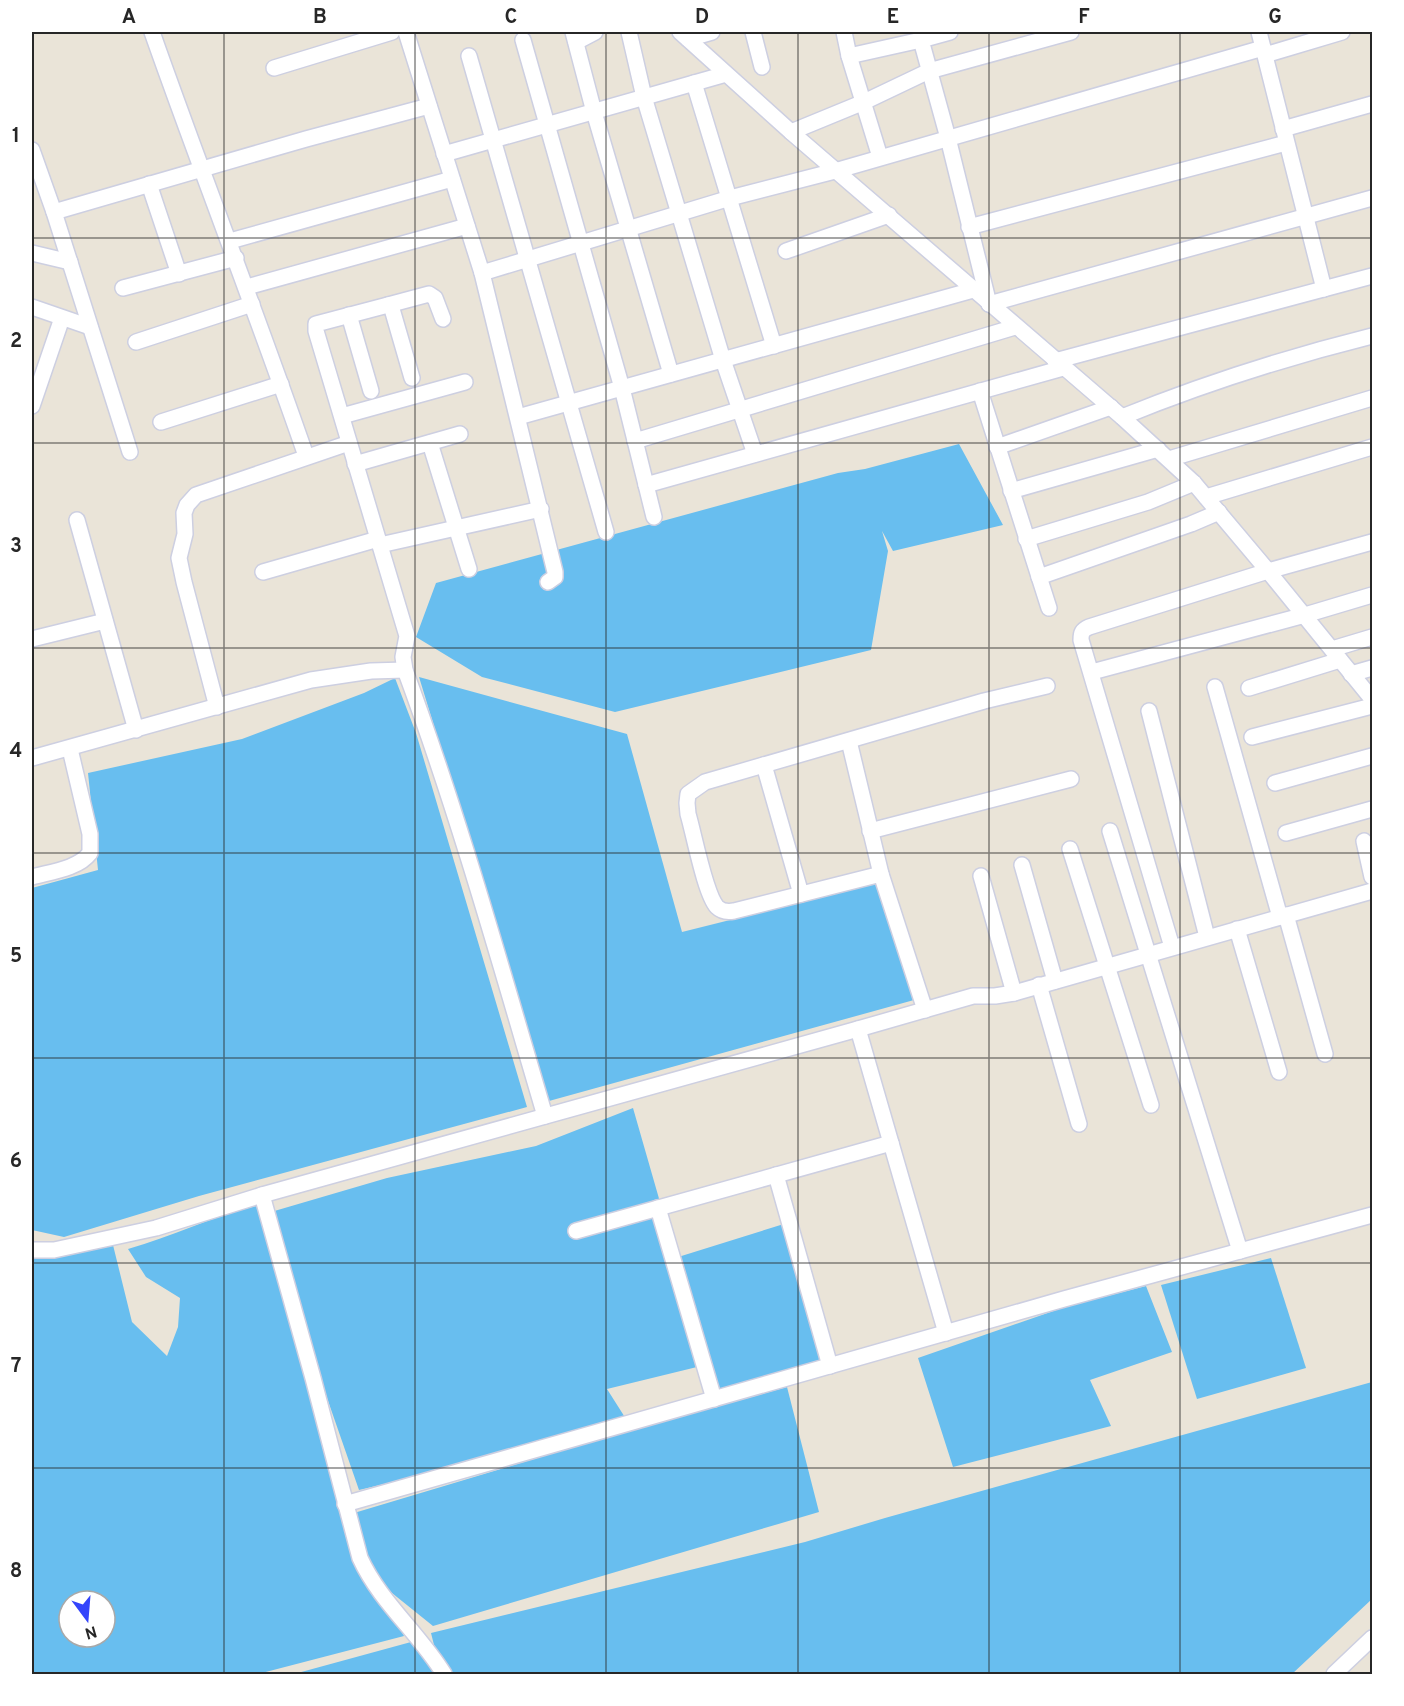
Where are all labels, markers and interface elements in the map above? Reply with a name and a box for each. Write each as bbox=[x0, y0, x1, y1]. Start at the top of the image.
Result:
text: A bbox=[122, 5, 136, 31]
text: B bbox=[313, 5, 327, 31]
text: C bbox=[505, 5, 517, 31]
text: D bbox=[695, 5, 709, 31]
text: E bbox=[887, 5, 899, 31]
text: F bbox=[1078, 5, 1090, 31]
text: G bbox=[1268, 5, 1282, 31]
text: 1 bbox=[12, 124, 20, 150]
text: 2 bbox=[10, 329, 22, 355]
text: 3 bbox=[10, 534, 22, 560]
text: 4 bbox=[10, 739, 22, 765]
text: 5 bbox=[10, 944, 22, 970]
text: 6 bbox=[10, 1149, 22, 1175]
text: 7 bbox=[11, 1354, 21, 1380]
text: 8 bbox=[10, 1559, 22, 1585]
north arrow bbox=[57, 1589, 117, 1649]
text: N bbox=[82, 1620, 99, 1643]

